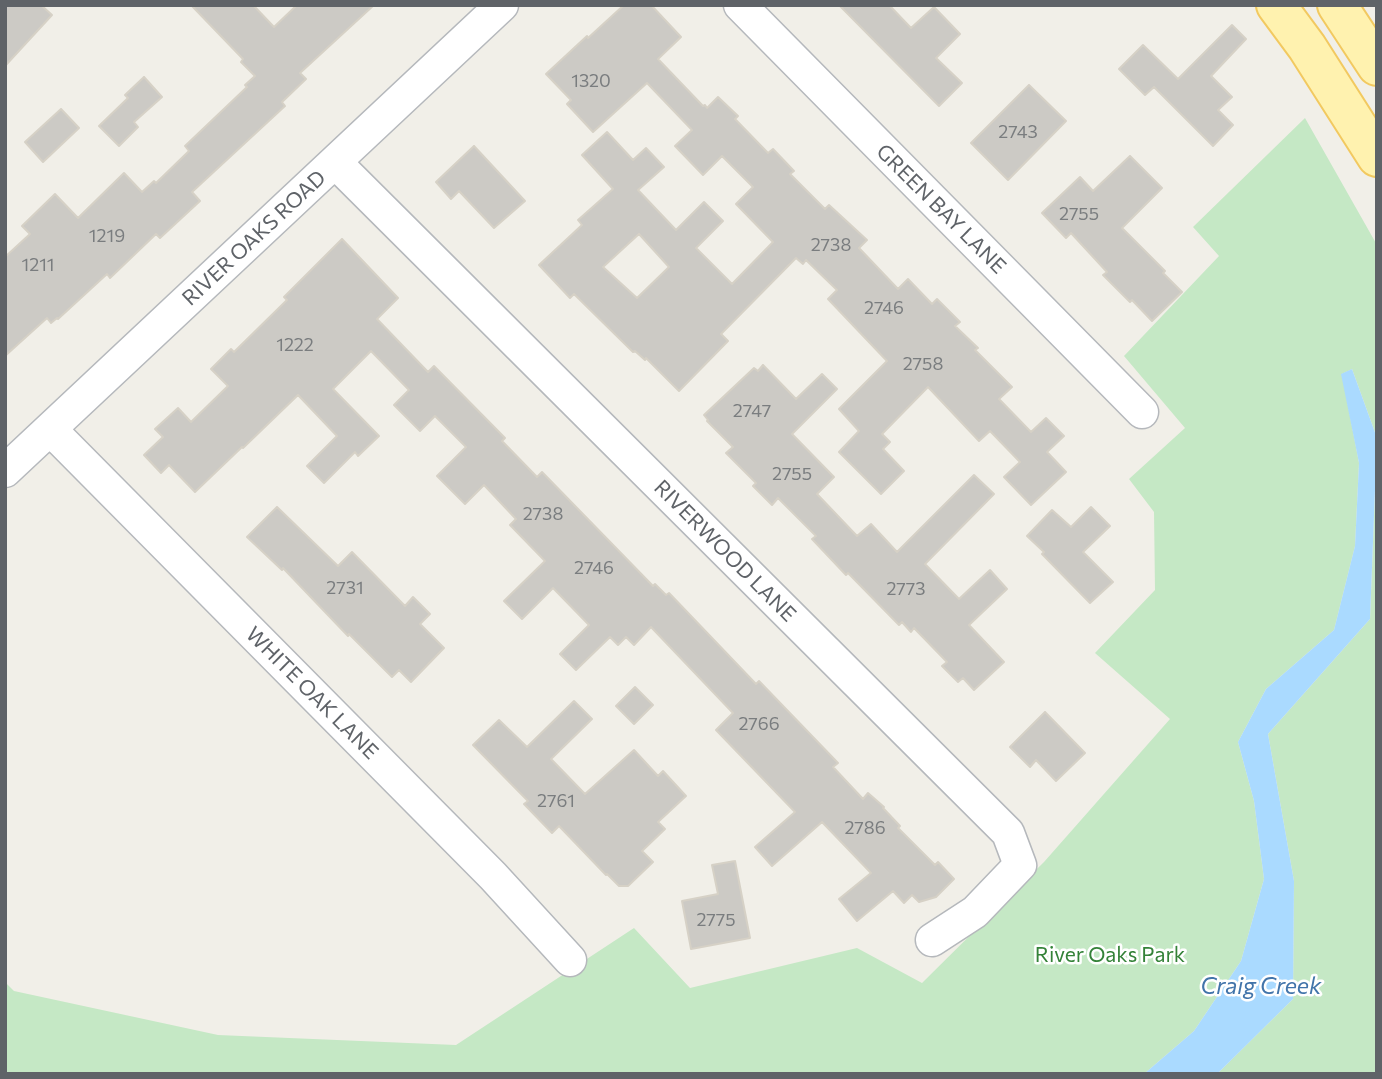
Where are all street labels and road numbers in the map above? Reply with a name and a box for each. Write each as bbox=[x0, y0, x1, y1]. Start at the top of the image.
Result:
street label: GREEN BAY LANE bbox=[871, 139, 1011, 279]
street label: RIVER OAKS ROAD bbox=[177, 165, 331, 311]
street label: RIVERWOOD LANE bbox=[649, 475, 801, 627]
street label: WHITE OAK LANE bbox=[241, 622, 383, 764]

